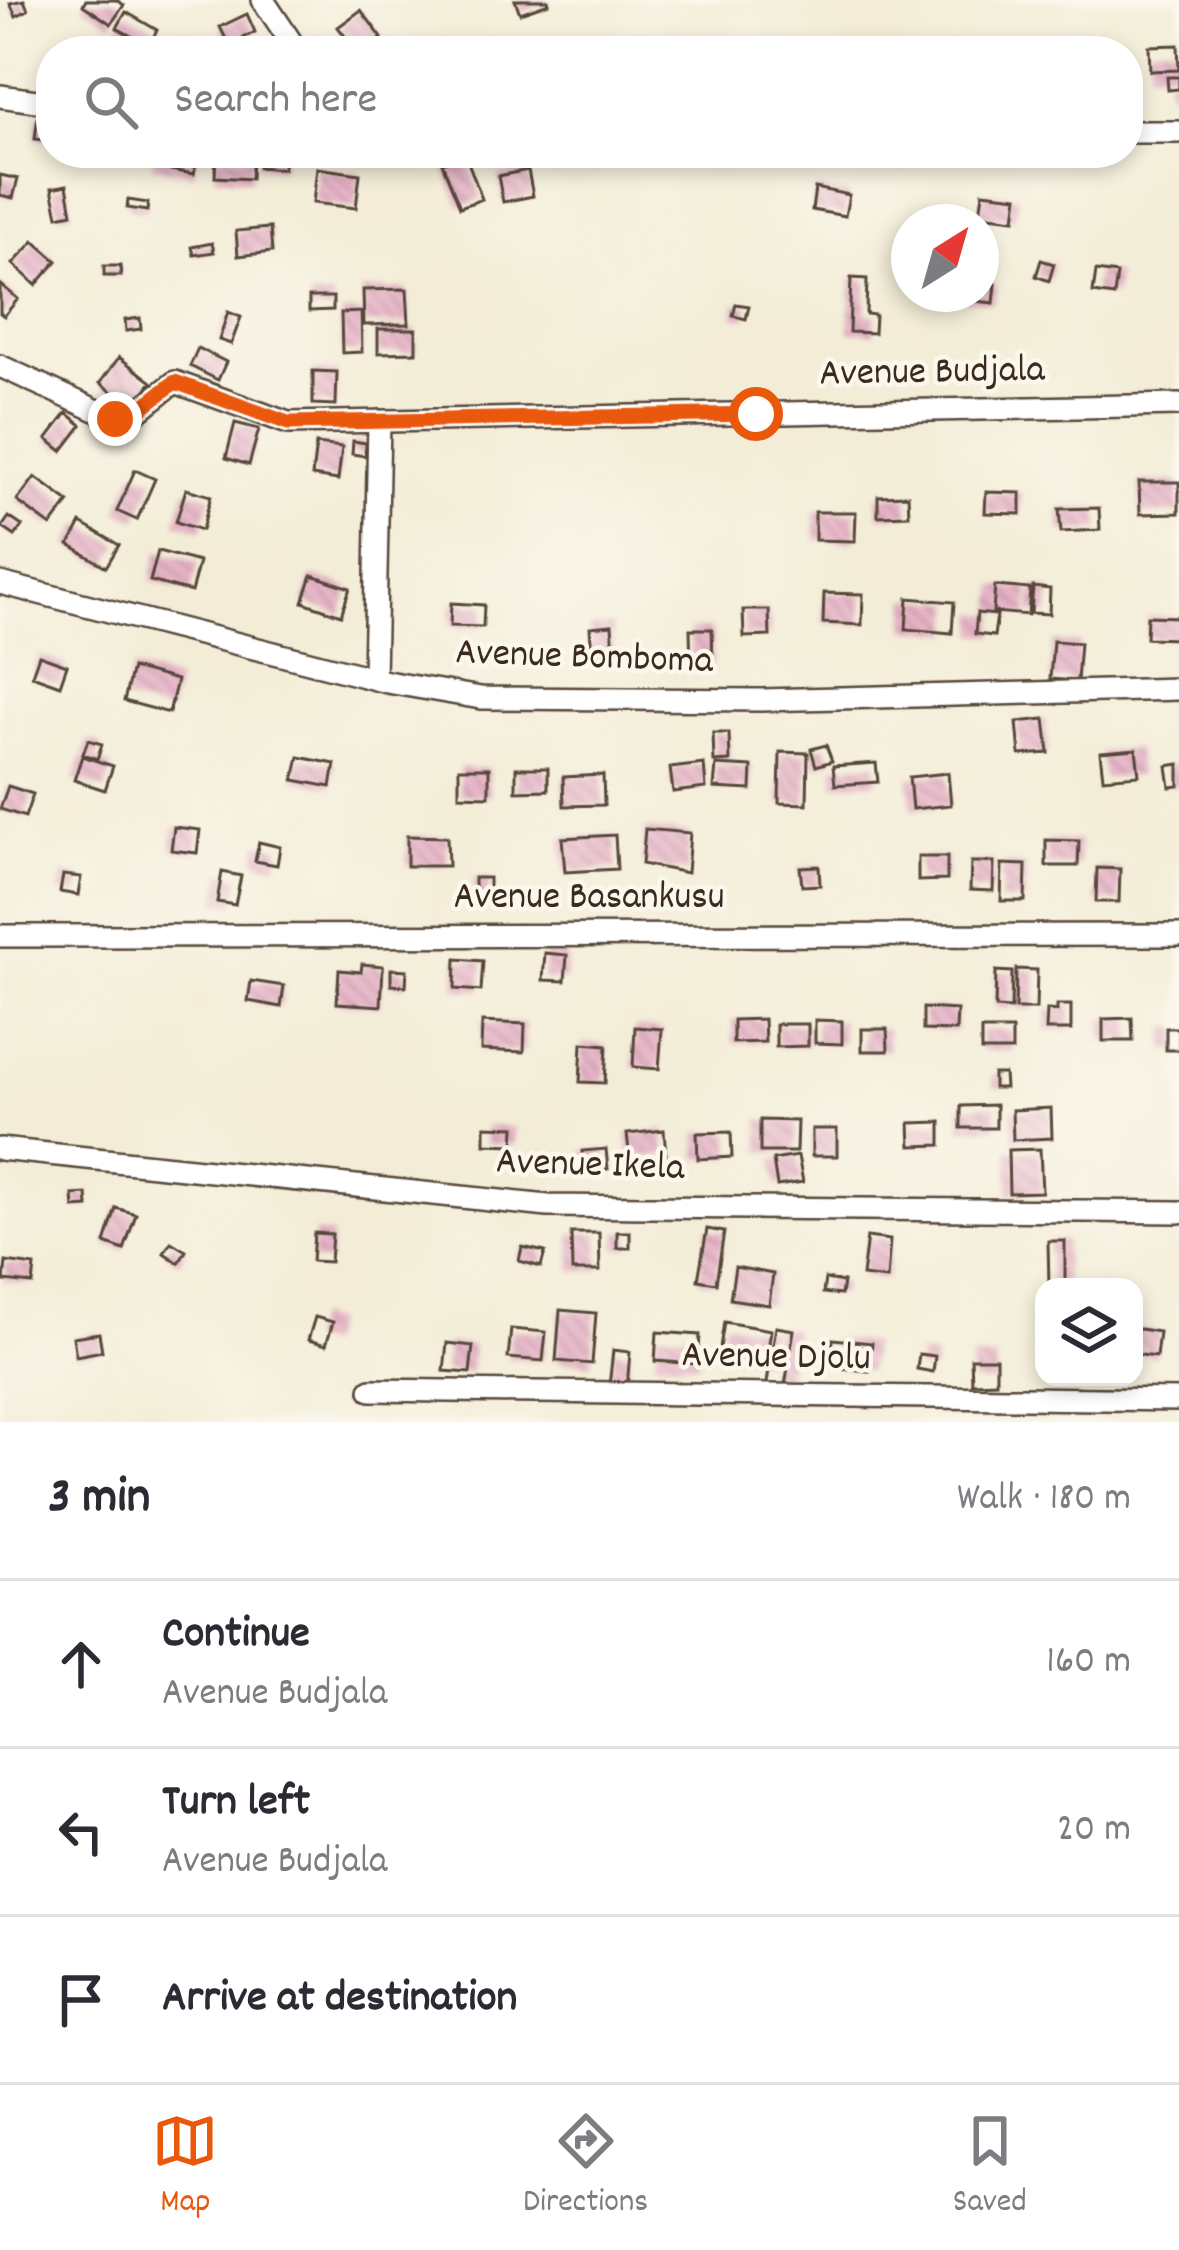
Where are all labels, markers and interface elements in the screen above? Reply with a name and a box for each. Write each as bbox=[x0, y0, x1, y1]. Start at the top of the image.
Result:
search box bbox=[36, 36, 1143, 168]
icon: search bbox=[78, 69, 144, 135]
text: Search here bbox=[174, 70, 377, 134]
north arrow bbox=[891, 204, 999, 312]
street label: Avenue Budjala bbox=[819, 345, 1046, 403]
route start bbox=[729, 387, 783, 441]
route end bbox=[88, 392, 142, 446]
street label: Avenue Bomboma bbox=[454, 627, 714, 691]
street label: Avenue Basankusu bbox=[453, 872, 725, 927]
street label: Avenue Ikela bbox=[495, 1136, 686, 1198]
map controls bbox=[1035, 1278, 1143, 1386]
button: layers bbox=[1035, 1278, 1143, 1386]
street label: Avenue Djolu bbox=[681, 1330, 871, 1388]
text: 3 min bbox=[48, 1464, 150, 1536]
text: Walk · 180 m bbox=[957, 1473, 1131, 1528]
text: Continue bbox=[162, 1604, 310, 1668]
icon: ahead bbox=[48, 1631, 114, 1697]
text: 160 m bbox=[1046, 1636, 1131, 1691]
text: Avenue Budjala bbox=[162, 1668, 387, 1723]
text: Turn left bbox=[162, 1772, 310, 1836]
icon: left bbox=[48, 1799, 114, 1865]
text: 20 m bbox=[1057, 1804, 1131, 1859]
text: Avenue Budjala bbox=[162, 1836, 387, 1891]
icon: arrive bbox=[48, 1967, 114, 2033]
text: Arrive at destination bbox=[162, 1968, 517, 2032]
tab: Map bbox=[152, 2108, 218, 2227]
tab: Directions bbox=[523, 2108, 648, 2227]
tab: Saved bbox=[953, 2108, 1027, 2227]

